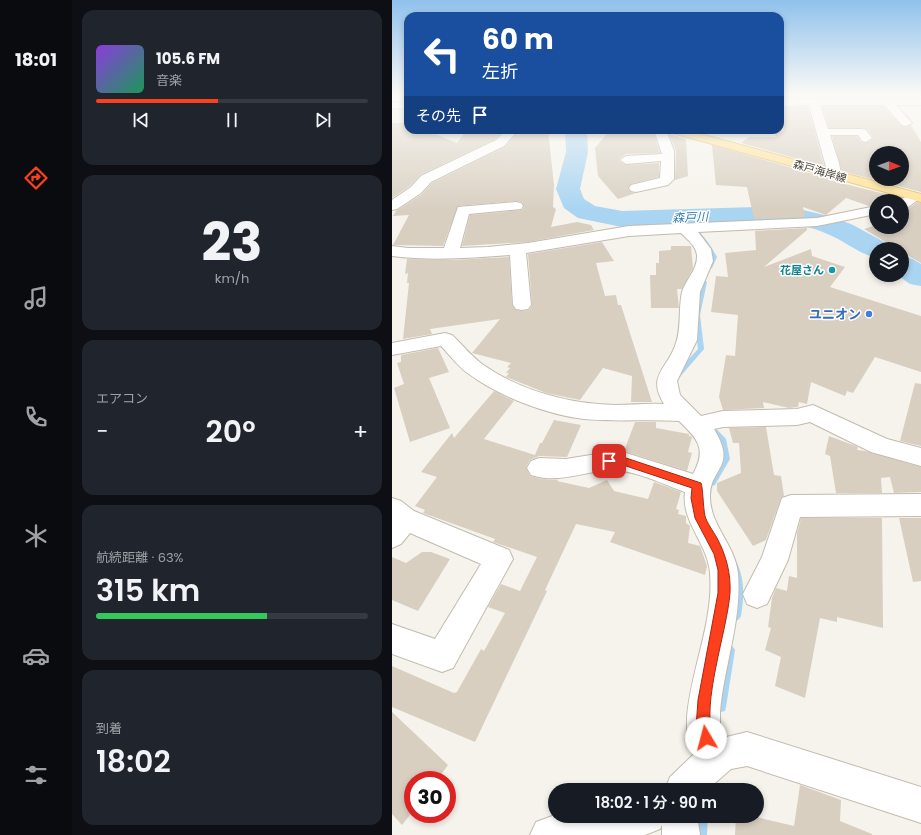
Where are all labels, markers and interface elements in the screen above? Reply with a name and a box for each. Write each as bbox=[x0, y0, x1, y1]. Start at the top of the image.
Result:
text: 60 m bbox=[482, 20, 554, 59]
icon: left bbox=[416, 28, 468, 80]
text: 18:01 bbox=[15, 47, 57, 72]
text: 105.6 FM bbox=[156, 48, 220, 69]
text: 左折 bbox=[482, 59, 518, 84]
text: 音楽 bbox=[156, 71, 182, 90]
icon: arrive bbox=[469, 104, 491, 126]
text: その先 bbox=[416, 105, 461, 126]
icon: previous bbox=[130, 109, 152, 131]
icon: pause bbox=[221, 109, 243, 131]
icon: next bbox=[312, 109, 334, 131]
north arrow bbox=[869, 146, 909, 186]
map controls bbox=[869, 146, 909, 282]
street label: 森戸海岸線 bbox=[791, 156, 849, 186]
icon: directions bbox=[22, 164, 50, 192]
button: search bbox=[869, 194, 909, 234]
text: 23 bbox=[201, 206, 263, 279]
water label: 森戸川 bbox=[672, 208, 710, 226]
button: layers bbox=[869, 242, 909, 282]
place label: 花屋さん bbox=[780, 262, 824, 278]
marker: 花屋さん bbox=[827, 265, 837, 275]
text: km/h bbox=[215, 269, 249, 288]
icon: music bbox=[22, 284, 50, 312]
place label: ユニオン bbox=[809, 305, 861, 324]
marker: ユニオン bbox=[864, 309, 874, 319]
text: エアコン bbox=[96, 389, 148, 408]
icon: phone bbox=[22, 403, 50, 431]
text: 20° bbox=[206, 410, 256, 453]
text: − bbox=[96, 416, 108, 447]
text: + bbox=[353, 416, 368, 447]
pin bbox=[592, 444, 626, 478]
icon: arrive bbox=[598, 450, 620, 472]
icon: climate bbox=[22, 522, 50, 550]
text: 航続距離 · 63% bbox=[96, 548, 183, 567]
text: 315 km bbox=[96, 569, 200, 612]
icon: car bbox=[22, 642, 50, 670]
position arrow bbox=[685, 717, 727, 759]
text: 到着 bbox=[96, 719, 122, 738]
text: 18:02 bbox=[96, 740, 171, 783]
icon: filters bbox=[22, 761, 50, 789]
speed limit sign: 30 bbox=[404, 771, 456, 823]
text: 18:02 · 1 分 · 90 m bbox=[595, 792, 717, 813]

